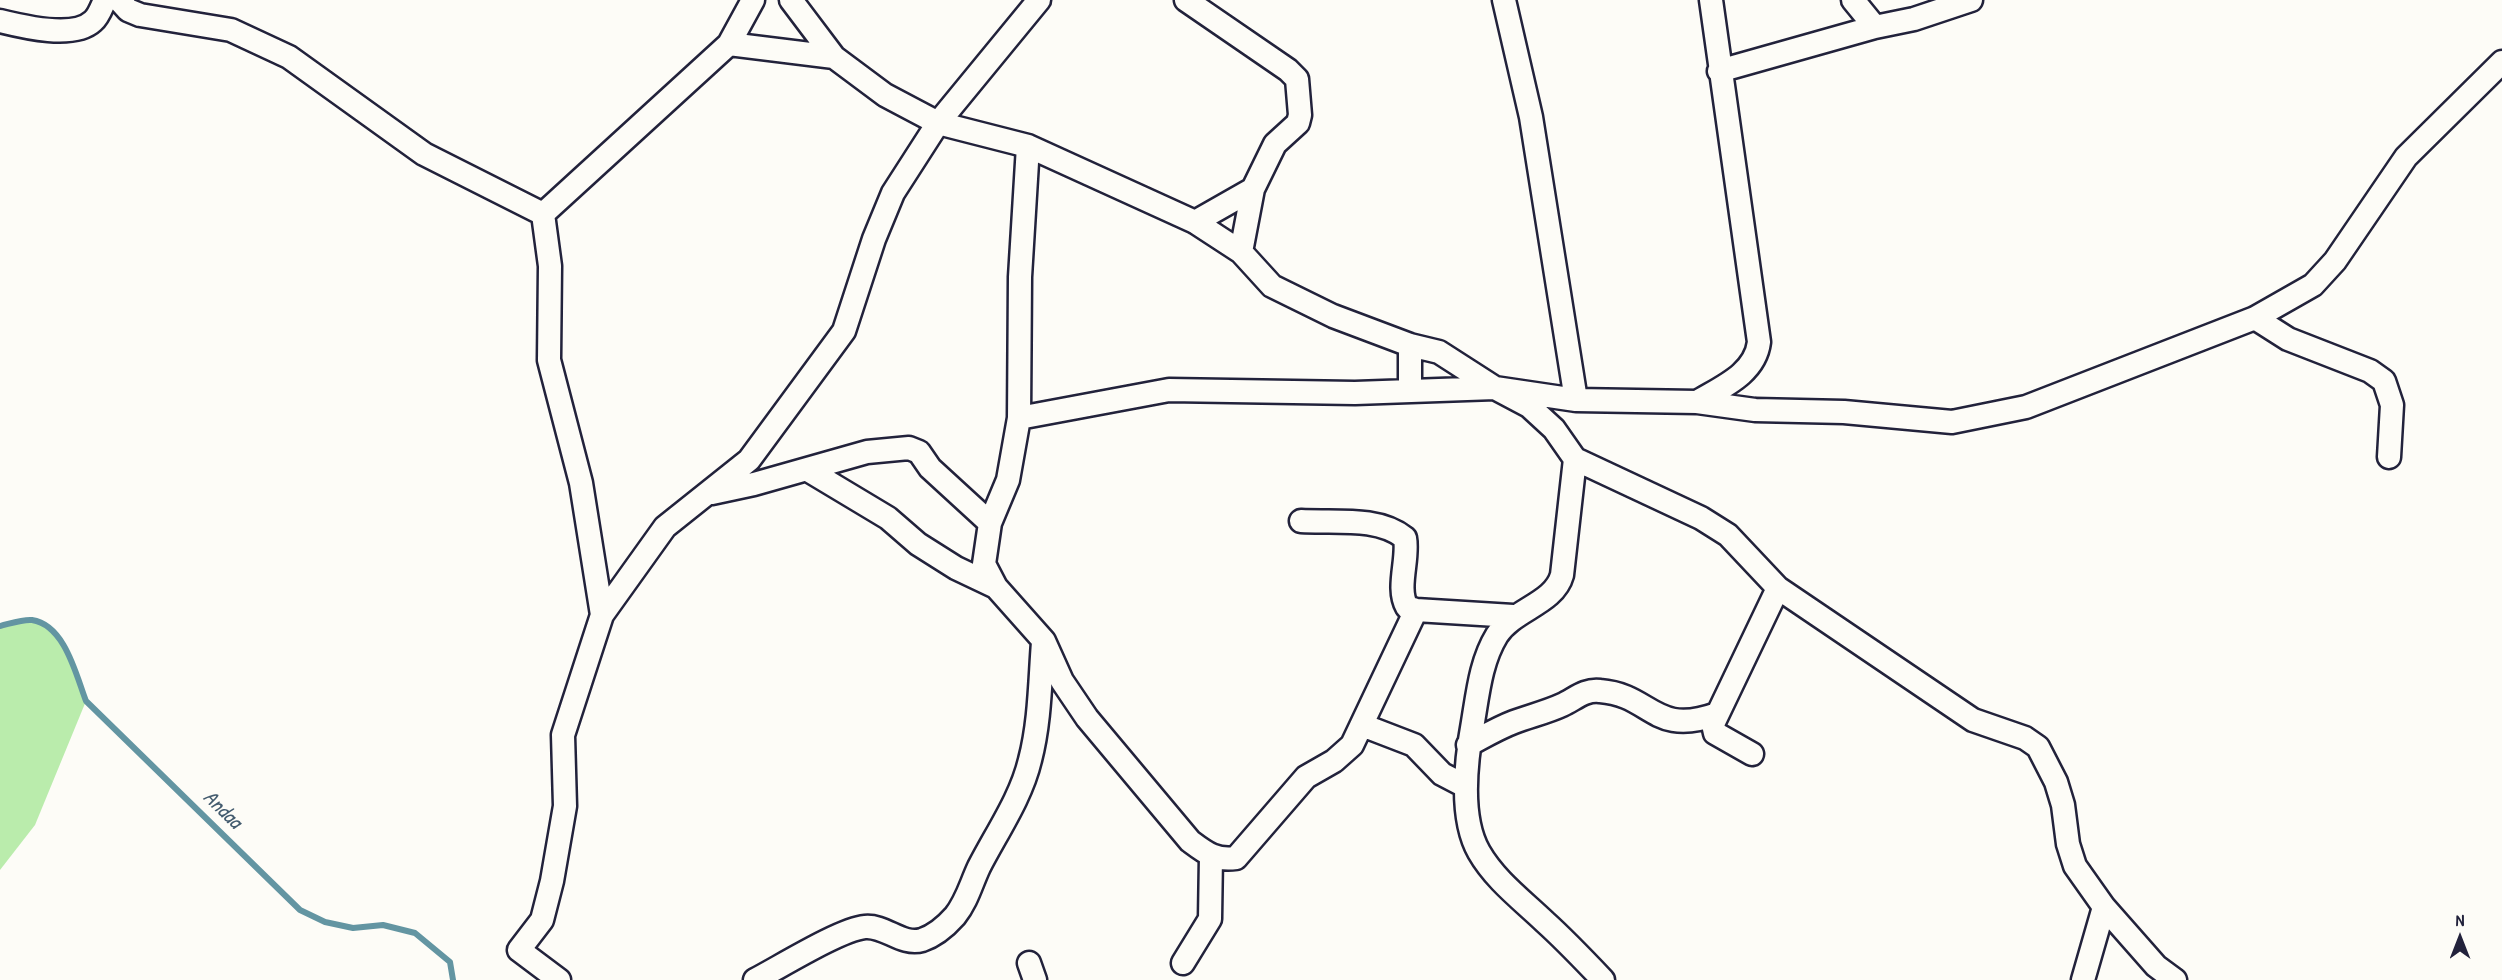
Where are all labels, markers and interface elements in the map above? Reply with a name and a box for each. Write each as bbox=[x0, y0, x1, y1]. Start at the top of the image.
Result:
water label: Andaa bbox=[197, 786, 247, 834]
north arrow bbox=[2430, 908, 2490, 968]
text: N bbox=[2456, 909, 2464, 931]

